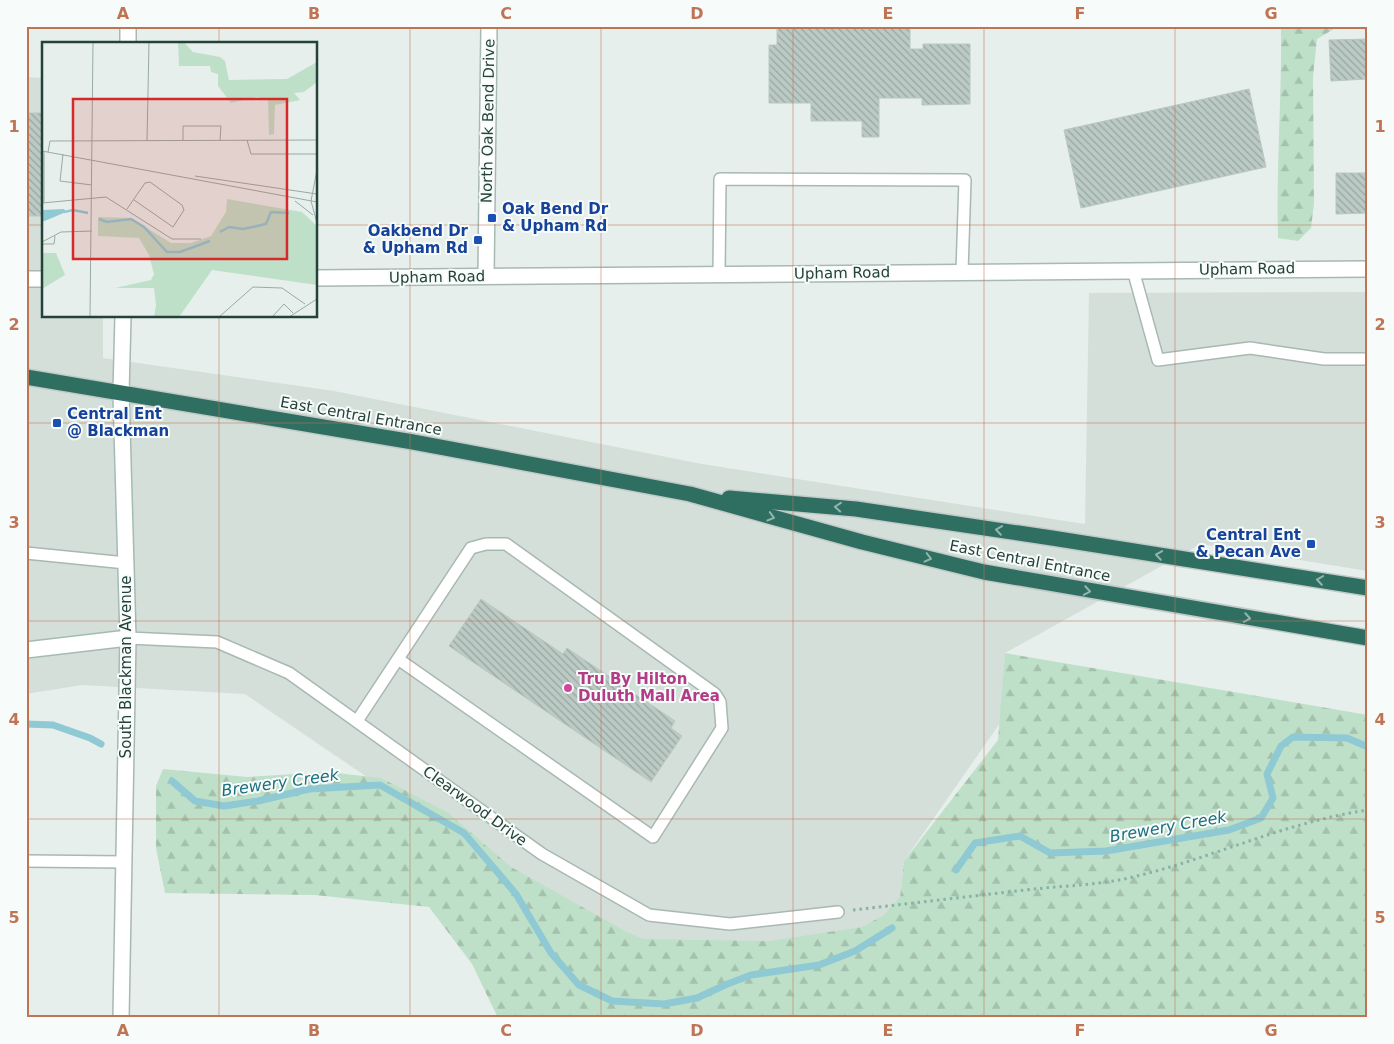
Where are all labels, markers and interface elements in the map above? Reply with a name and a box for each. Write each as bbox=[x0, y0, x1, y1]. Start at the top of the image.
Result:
text: A bbox=[117, 4, 130, 23]
text: B bbox=[308, 4, 320, 23]
text: C bbox=[500, 4, 512, 23]
text: D bbox=[690, 4, 704, 23]
text: E bbox=[883, 4, 893, 23]
text: F bbox=[1075, 4, 1085, 23]
text: G bbox=[1264, 4, 1278, 23]
street label: North Oak Bend Drive bbox=[478, 39, 498, 203]
inset map bbox=[42, 42, 318, 318]
text: 1 bbox=[8, 117, 20, 136]
text: 1 bbox=[1374, 117, 1386, 136]
place label: Oak Bend Dr & Upham Rd bbox=[502, 200, 609, 235]
marker: Oak Bend Dr & Upham Rd bbox=[486, 212, 498, 224]
place label: Oakbend Dr & Upham Rd bbox=[363, 222, 469, 257]
marker: Oakbend Dr & Upham Rd bbox=[472, 234, 484, 246]
street label: Upham Road bbox=[1199, 259, 1295, 279]
street label: Upham Road bbox=[794, 263, 890, 283]
street label: Upham Road bbox=[389, 267, 485, 287]
text: 2 bbox=[8, 315, 20, 334]
text: 2 bbox=[1374, 315, 1386, 334]
street label: East Central Entrance bbox=[279, 393, 443, 439]
place label: Central Ent @ Blackman bbox=[67, 405, 169, 440]
marker: Central Ent @ Blackman bbox=[51, 417, 63, 429]
one-way arrow bbox=[833, 502, 841, 513]
one-way arrow bbox=[766, 511, 774, 521]
text: 3 bbox=[8, 513, 20, 532]
text: 3 bbox=[1374, 513, 1386, 532]
one-way arrow bbox=[994, 525, 1002, 536]
place label: Central Ent & Pecan Ave bbox=[1196, 526, 1301, 561]
street label: East Central Entrance bbox=[948, 537, 1112, 585]
marker: Central Ent & Pecan Ave bbox=[1305, 538, 1317, 550]
one-way arrow bbox=[1155, 550, 1164, 560]
one-way arrow bbox=[923, 552, 932, 563]
street label: South Blackman Avenue bbox=[117, 576, 135, 758]
one-way arrow bbox=[1315, 576, 1324, 586]
one-way arrow bbox=[1083, 585, 1091, 595]
one-way arrow bbox=[1243, 612, 1252, 622]
place label: Tru By Hilton Duluth Mall Area bbox=[578, 670, 720, 705]
marker: Tru By Hilton Duluth Mall Area bbox=[562, 682, 574, 694]
text: 4 bbox=[8, 710, 20, 729]
text: 4 bbox=[1374, 710, 1386, 729]
street label: Clearwood Drive bbox=[419, 762, 531, 850]
water label: Brewery Creek bbox=[220, 765, 341, 800]
water label: Brewery Creek bbox=[1108, 807, 1229, 846]
text: 5 bbox=[8, 908, 20, 927]
text: 5 bbox=[1374, 908, 1386, 927]
text: A bbox=[117, 1021, 130, 1040]
text: B bbox=[308, 1021, 320, 1040]
text: C bbox=[500, 1021, 512, 1040]
text: D bbox=[690, 1021, 704, 1040]
text: E bbox=[883, 1021, 893, 1040]
text: F bbox=[1075, 1021, 1085, 1040]
text: G bbox=[1264, 1021, 1278, 1040]

